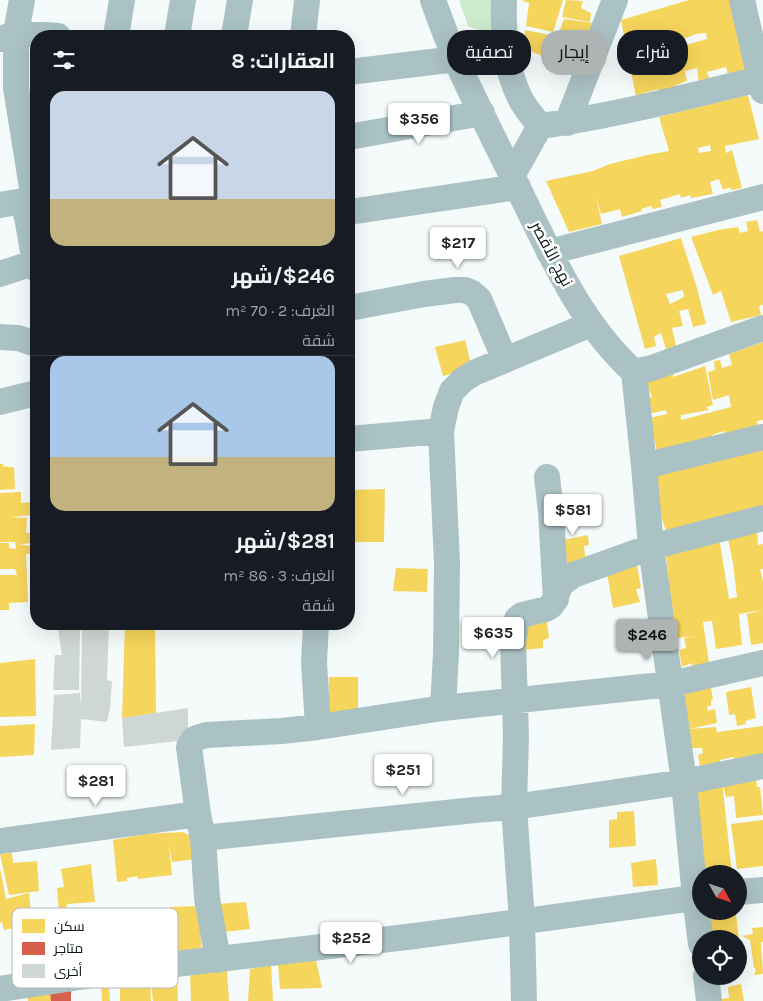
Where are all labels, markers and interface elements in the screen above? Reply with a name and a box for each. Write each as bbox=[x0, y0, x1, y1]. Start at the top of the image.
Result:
chip: تصفية bbox=[447, 30, 531, 75]
chip: إيجار bbox=[541, 30, 607, 75]
chip: شراء bbox=[617, 30, 688, 75]
icon: filters bbox=[50, 46, 78, 74]
text: العقارات: 8 bbox=[231, 49, 335, 73]
pin: $356 bbox=[389, 102, 449, 145]
text: $356 bbox=[399, 109, 439, 128]
icon: home bbox=[148, 123, 238, 213]
street label: نهج الأقصر bbox=[525, 217, 577, 291]
pin: $217 bbox=[428, 226, 488, 269]
text: $217 bbox=[441, 233, 475, 252]
text: $246/شهر bbox=[232, 264, 335, 288]
text: الغرف: 2 · 70 m² bbox=[225, 301, 335, 320]
text: شقة bbox=[302, 331, 335, 350]
icon: home bbox=[148, 389, 238, 479]
pin: $581 bbox=[543, 494, 603, 536]
text: $581 bbox=[555, 500, 591, 519]
text: $281/شهر bbox=[236, 529, 335, 553]
text: الغرف: 3 · 86 m² bbox=[223, 566, 335, 585]
text: شقة bbox=[302, 596, 335, 615]
pin: $635 bbox=[463, 616, 523, 659]
pin: $246 bbox=[617, 618, 677, 661]
text: $635 bbox=[473, 623, 513, 642]
text: $246 bbox=[627, 625, 667, 644]
pin: $251 bbox=[373, 754, 433, 796]
text: $251 bbox=[385, 760, 421, 779]
pin: $281 bbox=[66, 764, 126, 807]
text: $281 bbox=[78, 771, 114, 790]
north arrow bbox=[692, 865, 748, 920]
map controls bbox=[692, 865, 747, 985]
legend bbox=[12, 908, 178, 988]
text: سكن bbox=[54, 918, 85, 935]
pin: $252 bbox=[321, 922, 381, 964]
text: $252 bbox=[331, 928, 371, 947]
button: locate bbox=[692, 930, 747, 985]
text: متاجر bbox=[53, 940, 83, 957]
text: أخرى bbox=[54, 962, 83, 980]

